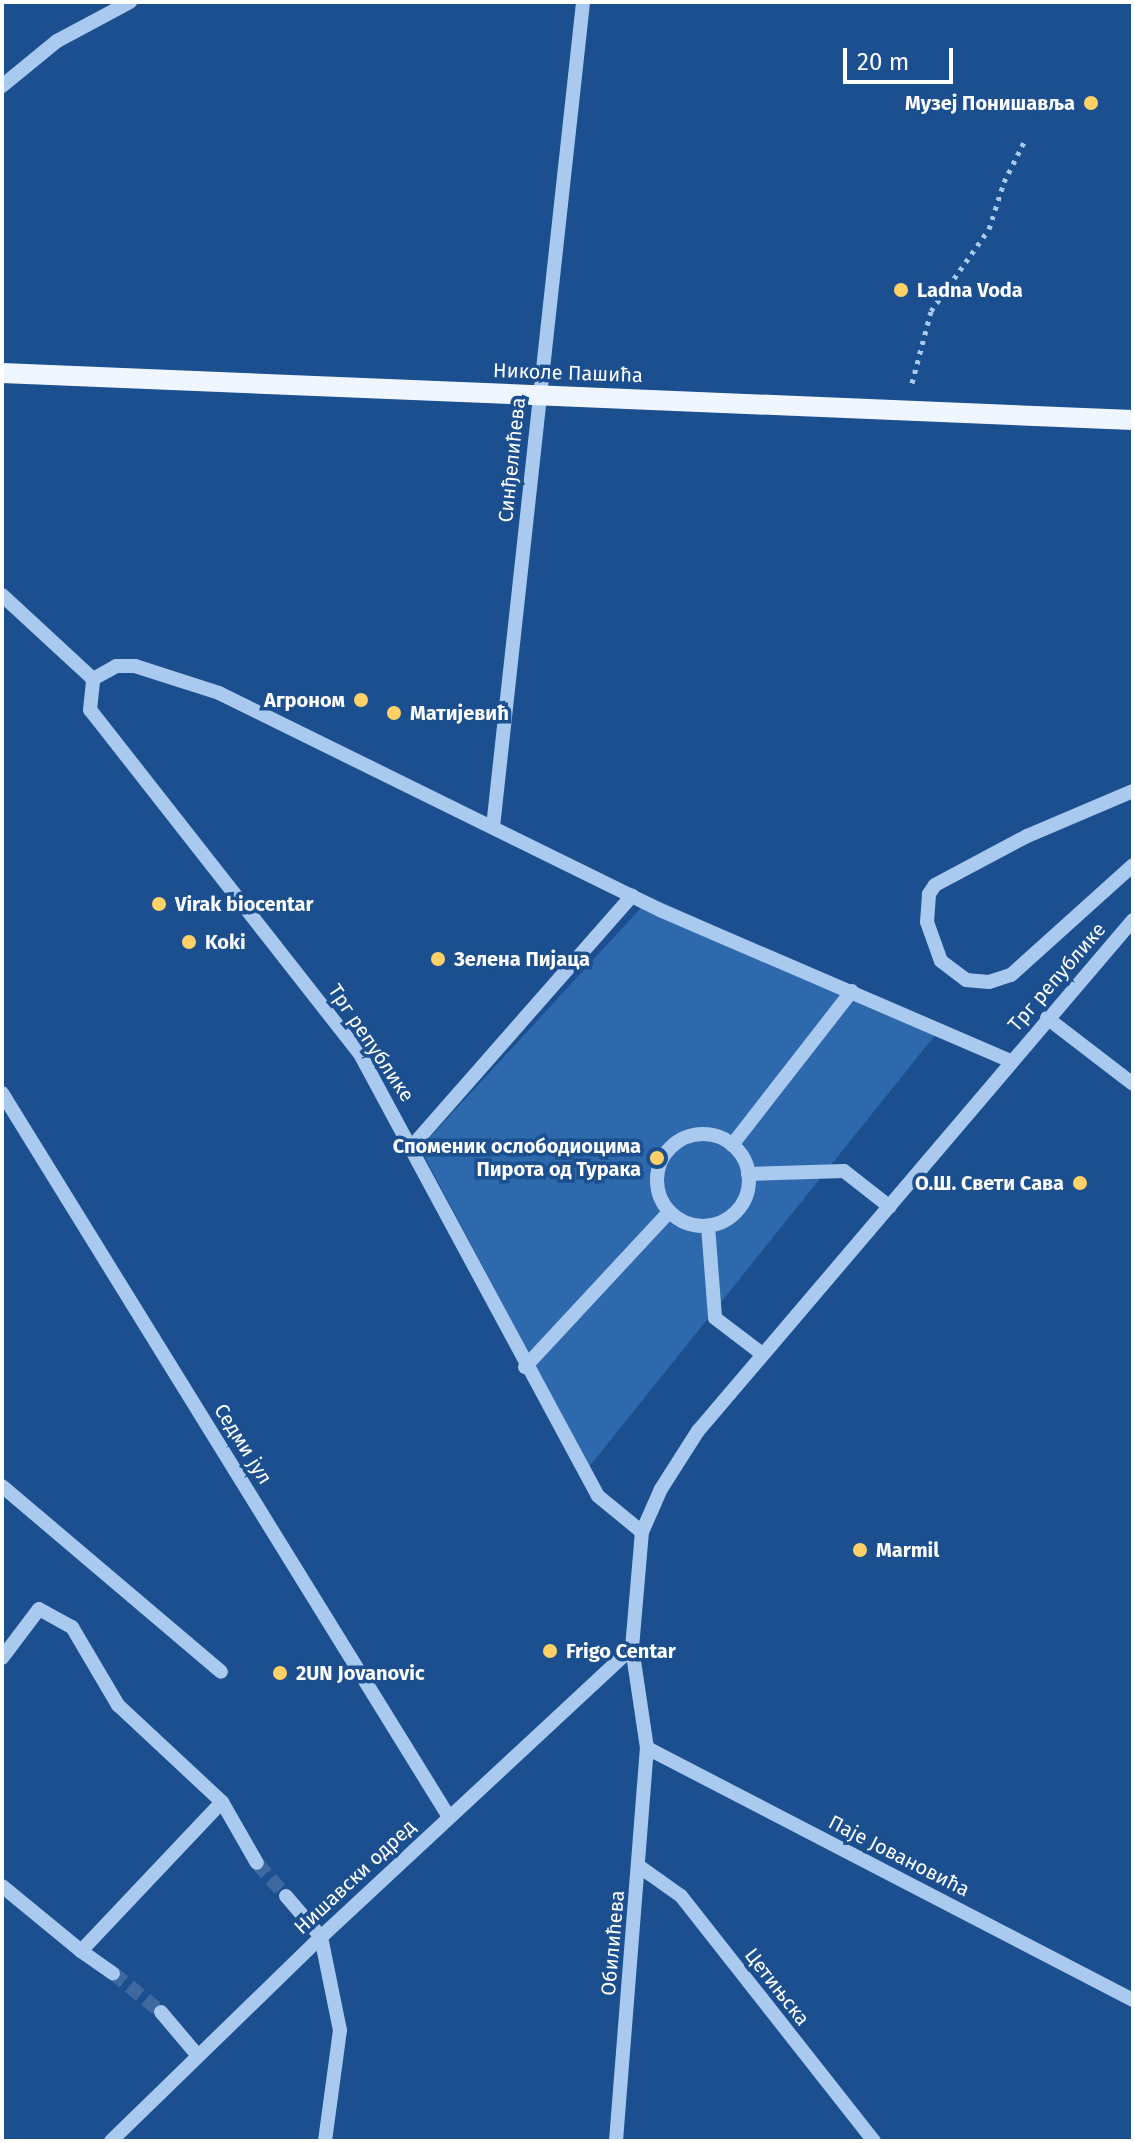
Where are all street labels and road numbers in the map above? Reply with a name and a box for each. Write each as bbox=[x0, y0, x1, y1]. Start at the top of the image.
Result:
street label: Николе Пашића bbox=[493, 358, 643, 388]
street label: Синђелићева bbox=[494, 396, 530, 524]
street label: Трг републике bbox=[1003, 918, 1111, 1036]
street label: Трг републике bbox=[323, 980, 419, 1106]
street label: Седми јул bbox=[209, 1399, 277, 1489]
street label: Паје Јовановића bbox=[824, 1810, 974, 1902]
street label: Нишавски одред bbox=[289, 1815, 421, 1939]
street label: Обилићева bbox=[596, 1889, 630, 1997]
street label: Цетињска bbox=[739, 1944, 815, 2030]

